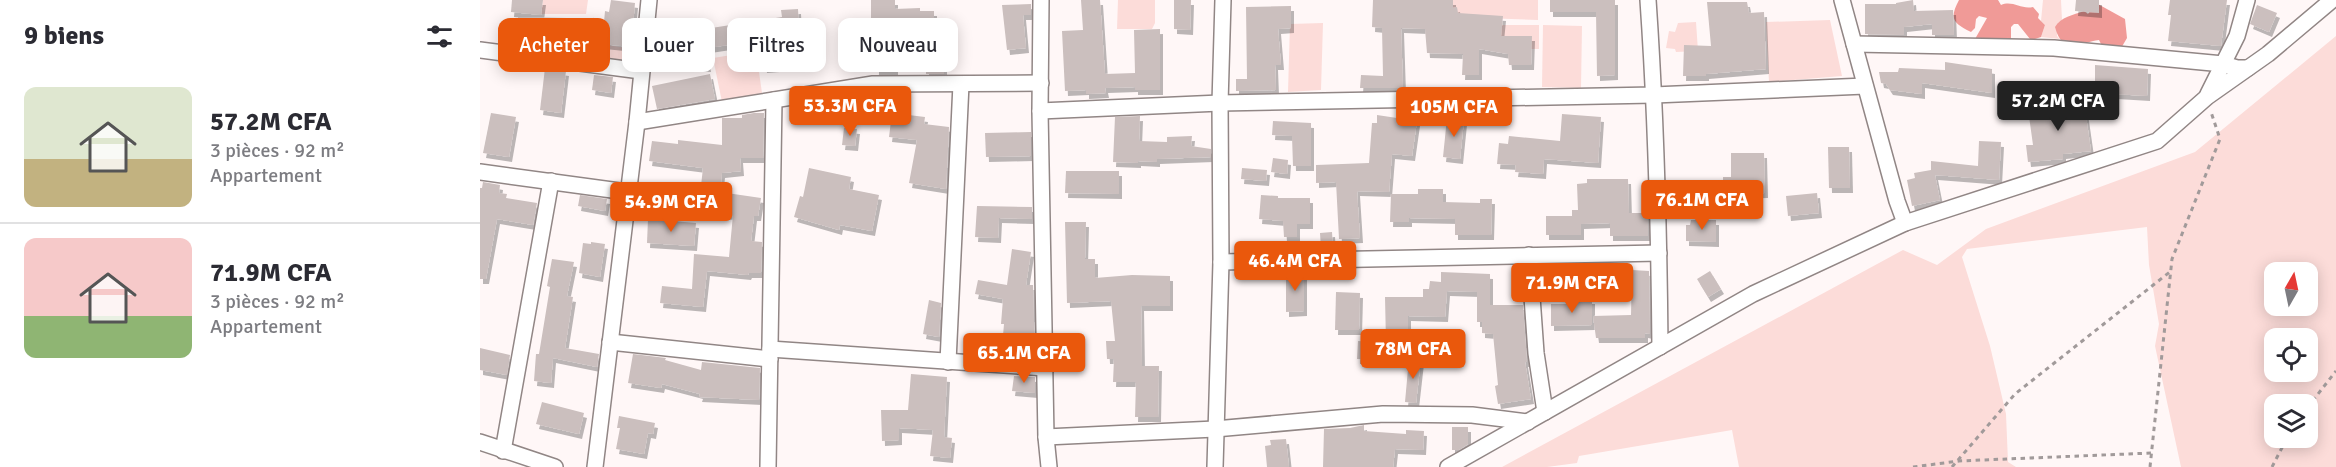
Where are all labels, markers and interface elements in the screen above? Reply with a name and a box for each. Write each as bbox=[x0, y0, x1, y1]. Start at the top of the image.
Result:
chip: Acheter bbox=[498, 18, 610, 72]
chip: Louer bbox=[622, 18, 715, 72]
chip: Filtres bbox=[727, 18, 826, 72]
chip: Nouveau bbox=[838, 18, 958, 72]
text: 9 biens bbox=[24, 20, 104, 52]
icon: filters bbox=[423, 20, 456, 53]
pin: 57.2M CFA bbox=[1989, 81, 2127, 132]
pin: 53.3M CFA bbox=[781, 86, 919, 137]
pin: 105M CFA bbox=[1392, 87, 1516, 138]
text: 57.2M CFA bbox=[2011, 88, 2105, 113]
text: 53.3M CFA bbox=[803, 93, 897, 118]
text: 105M CFA bbox=[1410, 94, 1498, 119]
text: 57.2M CFA bbox=[210, 106, 332, 138]
icon: home bbox=[72, 111, 144, 183]
text: 3 pièces · 92 m² bbox=[210, 138, 345, 163]
text: Appartement bbox=[210, 163, 322, 188]
pin: 76.1M CFA bbox=[1633, 180, 1771, 231]
pin: 54.9M CFA bbox=[602, 182, 740, 233]
text: 76.1M CFA bbox=[1655, 187, 1749, 212]
text: 54.9M CFA bbox=[624, 189, 718, 214]
pin: 46.4M CFA bbox=[1226, 241, 1364, 292]
text: 46.4M CFA bbox=[1248, 248, 1342, 273]
text: 71.9M CFA bbox=[210, 257, 332, 289]
icon: home bbox=[72, 262, 144, 334]
north arrow bbox=[2264, 262, 2318, 316]
map controls bbox=[2264, 262, 2318, 448]
pin: 71.9M CFA bbox=[1503, 263, 1641, 314]
text: 71.9M CFA bbox=[1525, 270, 1619, 295]
text: 3 pièces · 92 m² bbox=[210, 289, 345, 314]
text: Appartement bbox=[210, 314, 322, 339]
button: locate bbox=[2264, 328, 2318, 382]
pin: 78M CFA bbox=[1358, 329, 1468, 380]
pin: 65.1M CFA bbox=[955, 333, 1093, 384]
text: 78M CFA bbox=[1374, 336, 1452, 361]
text: 65.1M CFA bbox=[977, 340, 1071, 365]
button: layers bbox=[2264, 394, 2318, 448]

